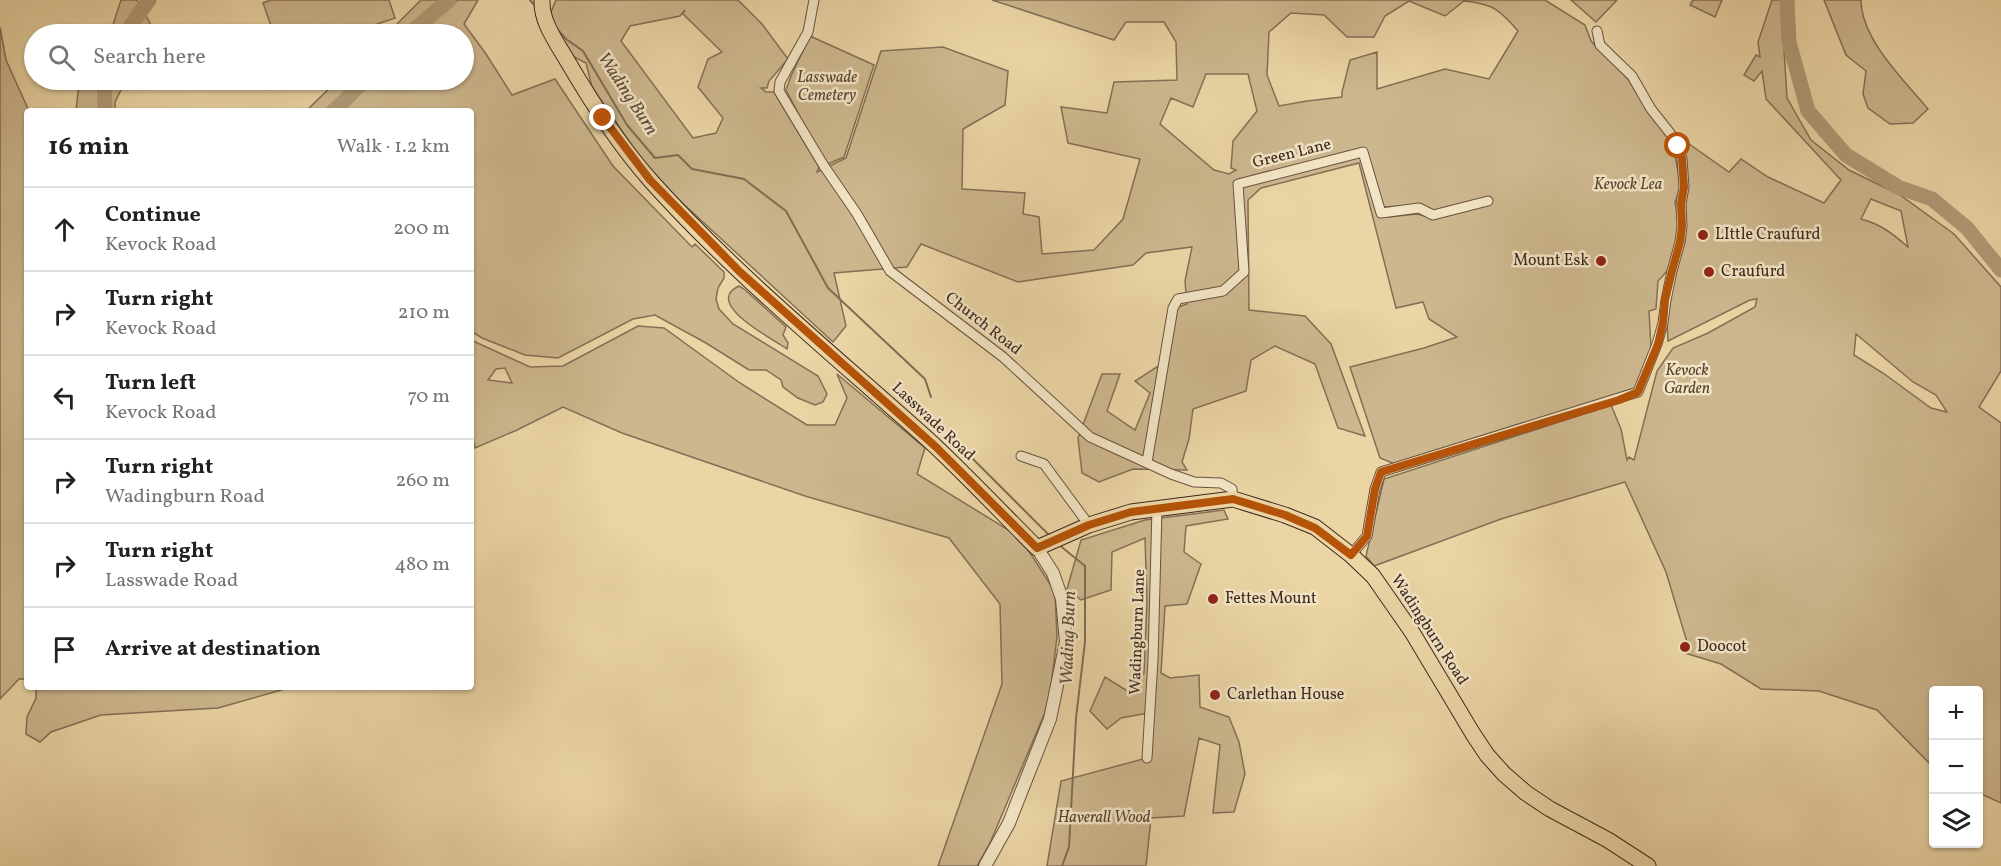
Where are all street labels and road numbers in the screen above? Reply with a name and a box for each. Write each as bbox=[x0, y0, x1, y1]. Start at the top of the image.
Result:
street label: Green Lane bbox=[1250, 134, 1334, 174]
street label: Church Road bbox=[940, 287, 1026, 361]
street label: Lasswade Road bbox=[887, 378, 979, 466]
street label: Wadingburn Lane bbox=[1125, 569, 1151, 695]
street label: Wadingburn Road bbox=[1385, 570, 1473, 690]

